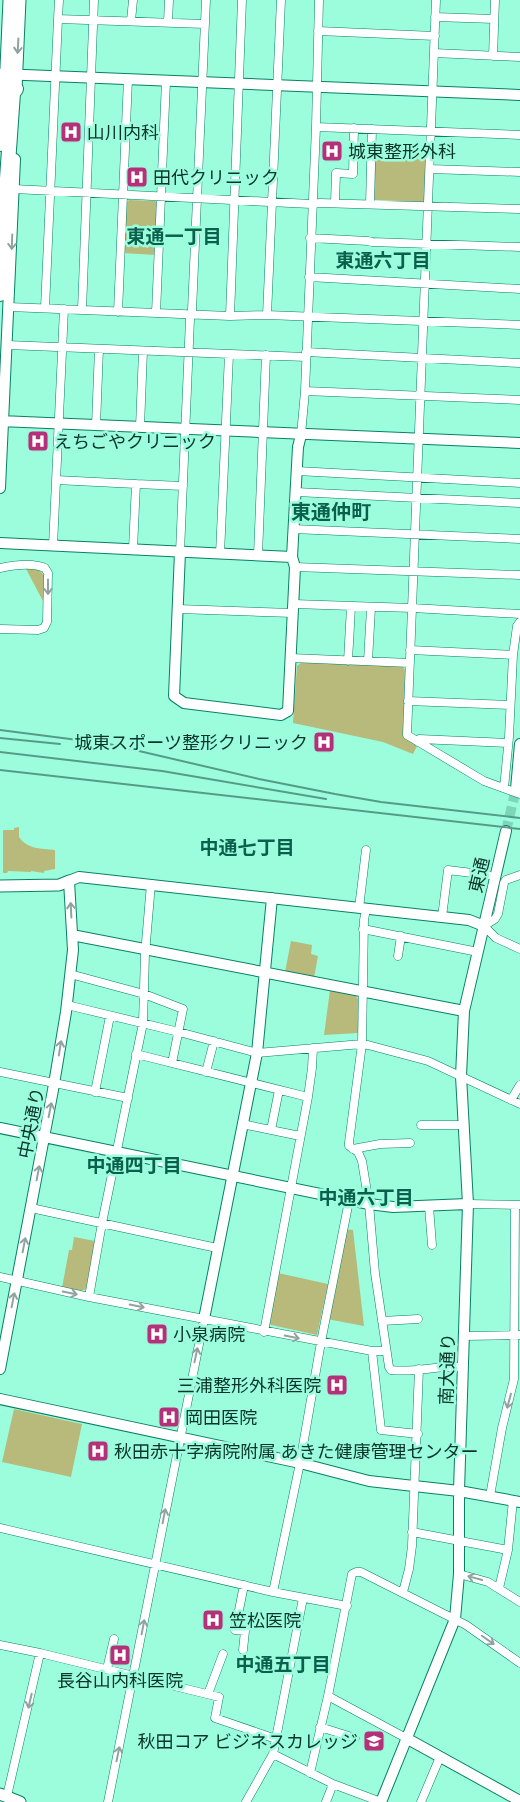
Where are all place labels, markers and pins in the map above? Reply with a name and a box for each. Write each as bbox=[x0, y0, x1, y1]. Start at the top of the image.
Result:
hospital icon: 山川内科 bbox=[59, 120, 83, 144]
place label: 山川内科 bbox=[87, 122, 159, 143]
hospital icon: 城東整形外科 bbox=[320, 139, 344, 163]
place label: 城東整形外科 bbox=[348, 141, 456, 162]
hospital icon: 田代クリニック bbox=[125, 165, 149, 189]
place label: 田代クリニック bbox=[153, 167, 279, 188]
hospital icon: えちごやクリニック bbox=[26, 429, 50, 453]
place label: えちごやクリニック bbox=[54, 431, 216, 452]
hospital icon: 城東スポーツ整形クリニック bbox=[312, 730, 336, 754]
place label: 城東スポーツ整形クリニック bbox=[74, 732, 308, 753]
hospital icon: 小泉病院 bbox=[145, 1322, 169, 1346]
place label: 小泉病院 bbox=[173, 1324, 245, 1345]
hospital icon: 三浦整形外科医院 bbox=[325, 1373, 349, 1397]
place label: 三浦整形外科医院 bbox=[177, 1375, 321, 1396]
hospital icon: 岡田医院 bbox=[157, 1405, 181, 1429]
place label: 岡田医院 bbox=[185, 1407, 257, 1428]
hospital icon: 秋田赤十字病院附属 あきた健康管理センター bbox=[86, 1439, 110, 1463]
place label: 秋田赤十字病院附属 あきた健康管理センター bbox=[114, 1441, 479, 1462]
hospital icon: 笠松医院 bbox=[201, 1608, 225, 1632]
place label: 笠松医院 bbox=[229, 1610, 301, 1631]
hospital icon: 長谷山内科医院 bbox=[108, 1643, 132, 1667]
place label: 長谷山内科医院 bbox=[57, 1670, 183, 1691]
school or university icon: 秋田コア ビジネスカレッジ bbox=[362, 1729, 386, 1753]
place label: 秋田コア ビジネスカレッジ bbox=[137, 1731, 358, 1752]

